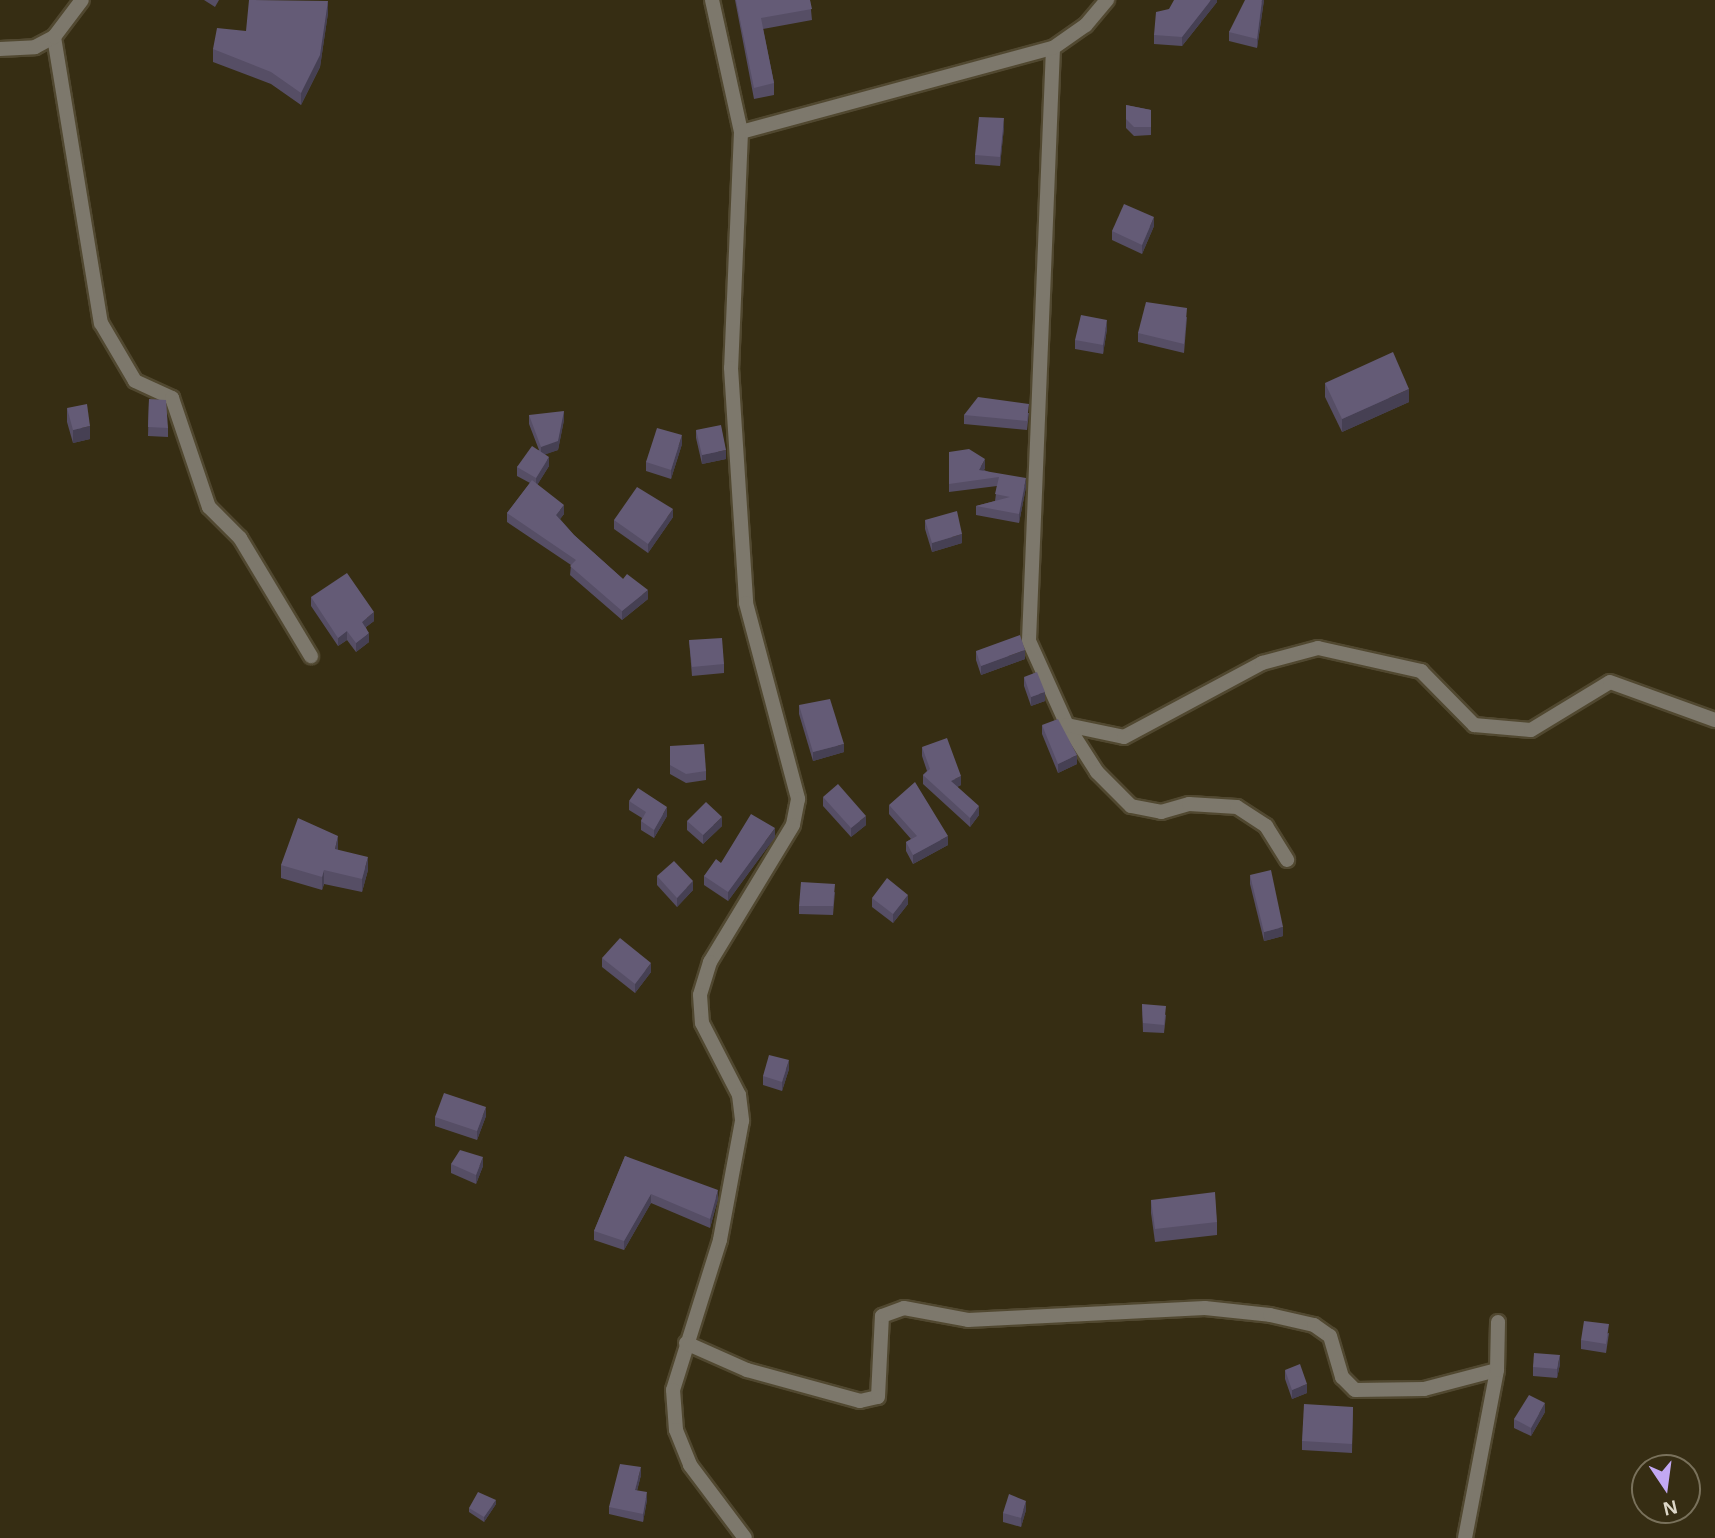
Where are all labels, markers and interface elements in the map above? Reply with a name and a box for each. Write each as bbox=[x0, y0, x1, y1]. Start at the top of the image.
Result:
north arrow bbox=[1631, 1454, 1701, 1524]
text: N bbox=[1661, 1496, 1679, 1520]

